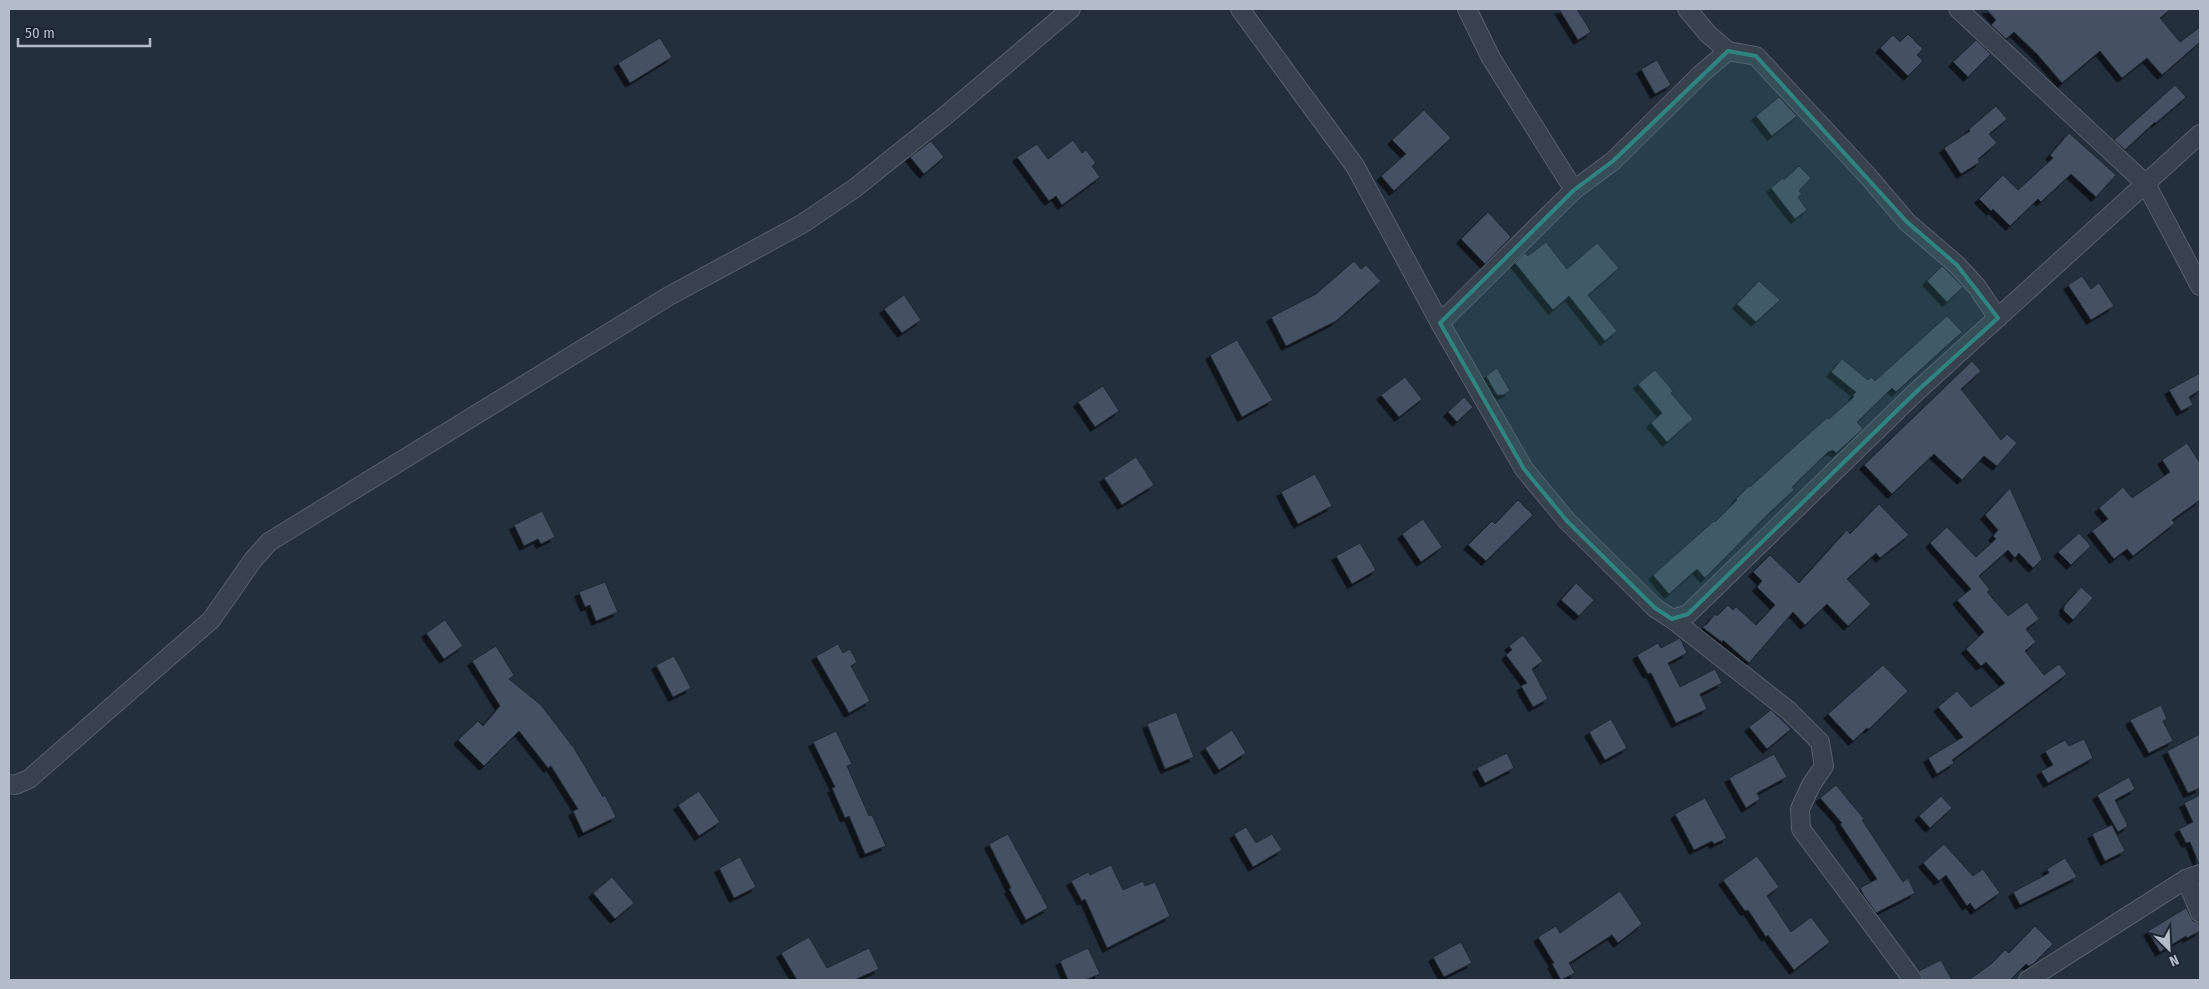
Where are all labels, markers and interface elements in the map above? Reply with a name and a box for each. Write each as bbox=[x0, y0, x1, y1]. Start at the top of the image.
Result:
scale bar bbox=[18, 15, 150, 47]
text: 50 m bbox=[25, 24, 55, 42]
north arrow bbox=[2144, 924, 2194, 974]
text: N bbox=[2167, 951, 2181, 970]

